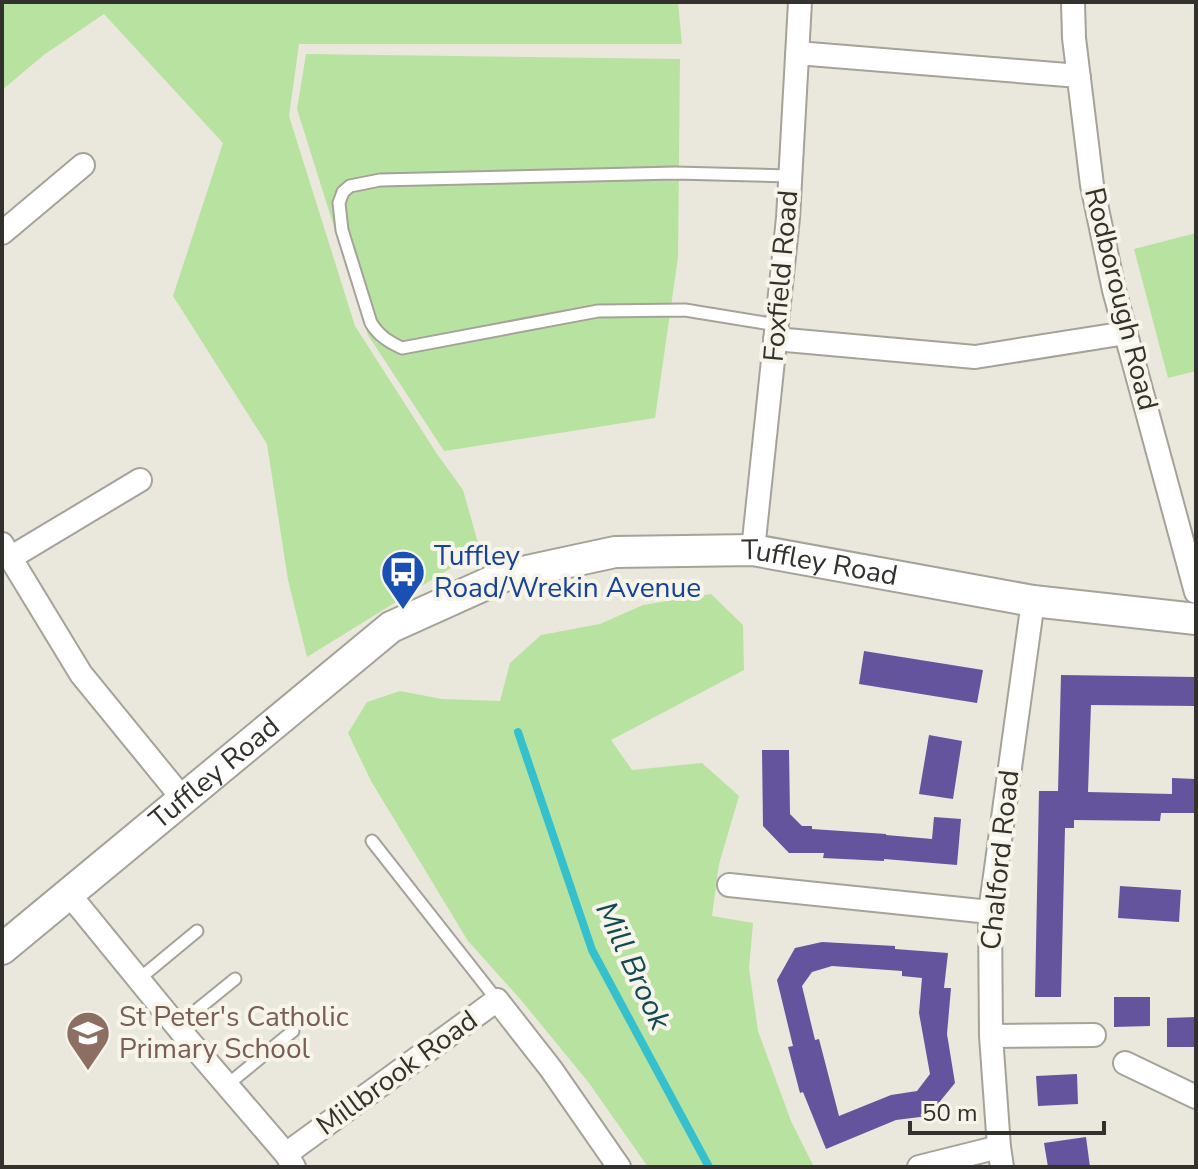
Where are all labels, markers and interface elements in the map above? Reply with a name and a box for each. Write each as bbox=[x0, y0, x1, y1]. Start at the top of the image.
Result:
street label: Rodborough Road bbox=[1075, 184, 1167, 414]
street label: Foxfield Road bbox=[755, 189, 807, 363]
street label: Tuffley Road bbox=[741, 531, 901, 595]
place label: Tuffley Road/Wrekin Avenue bbox=[434, 537, 701, 607]
bus stop icon: Tuffley Road/Wrekin Avenue bbox=[379, 548, 427, 611]
street label: Tuffley Road bbox=[141, 708, 288, 838]
street label: Chalford Road bbox=[972, 768, 1028, 952]
water label: Mill Brook bbox=[585, 895, 681, 1038]
place label: St Peter's Catholic Primary School bbox=[119, 998, 349, 1068]
street label: Millbrook Road bbox=[309, 1002, 485, 1144]
school or university icon: St Peter's Catholic Primary School bbox=[64, 1009, 112, 1072]
scale bar bbox=[910, 1085, 1104, 1135]
text: 50 m bbox=[922, 1097, 978, 1129]

